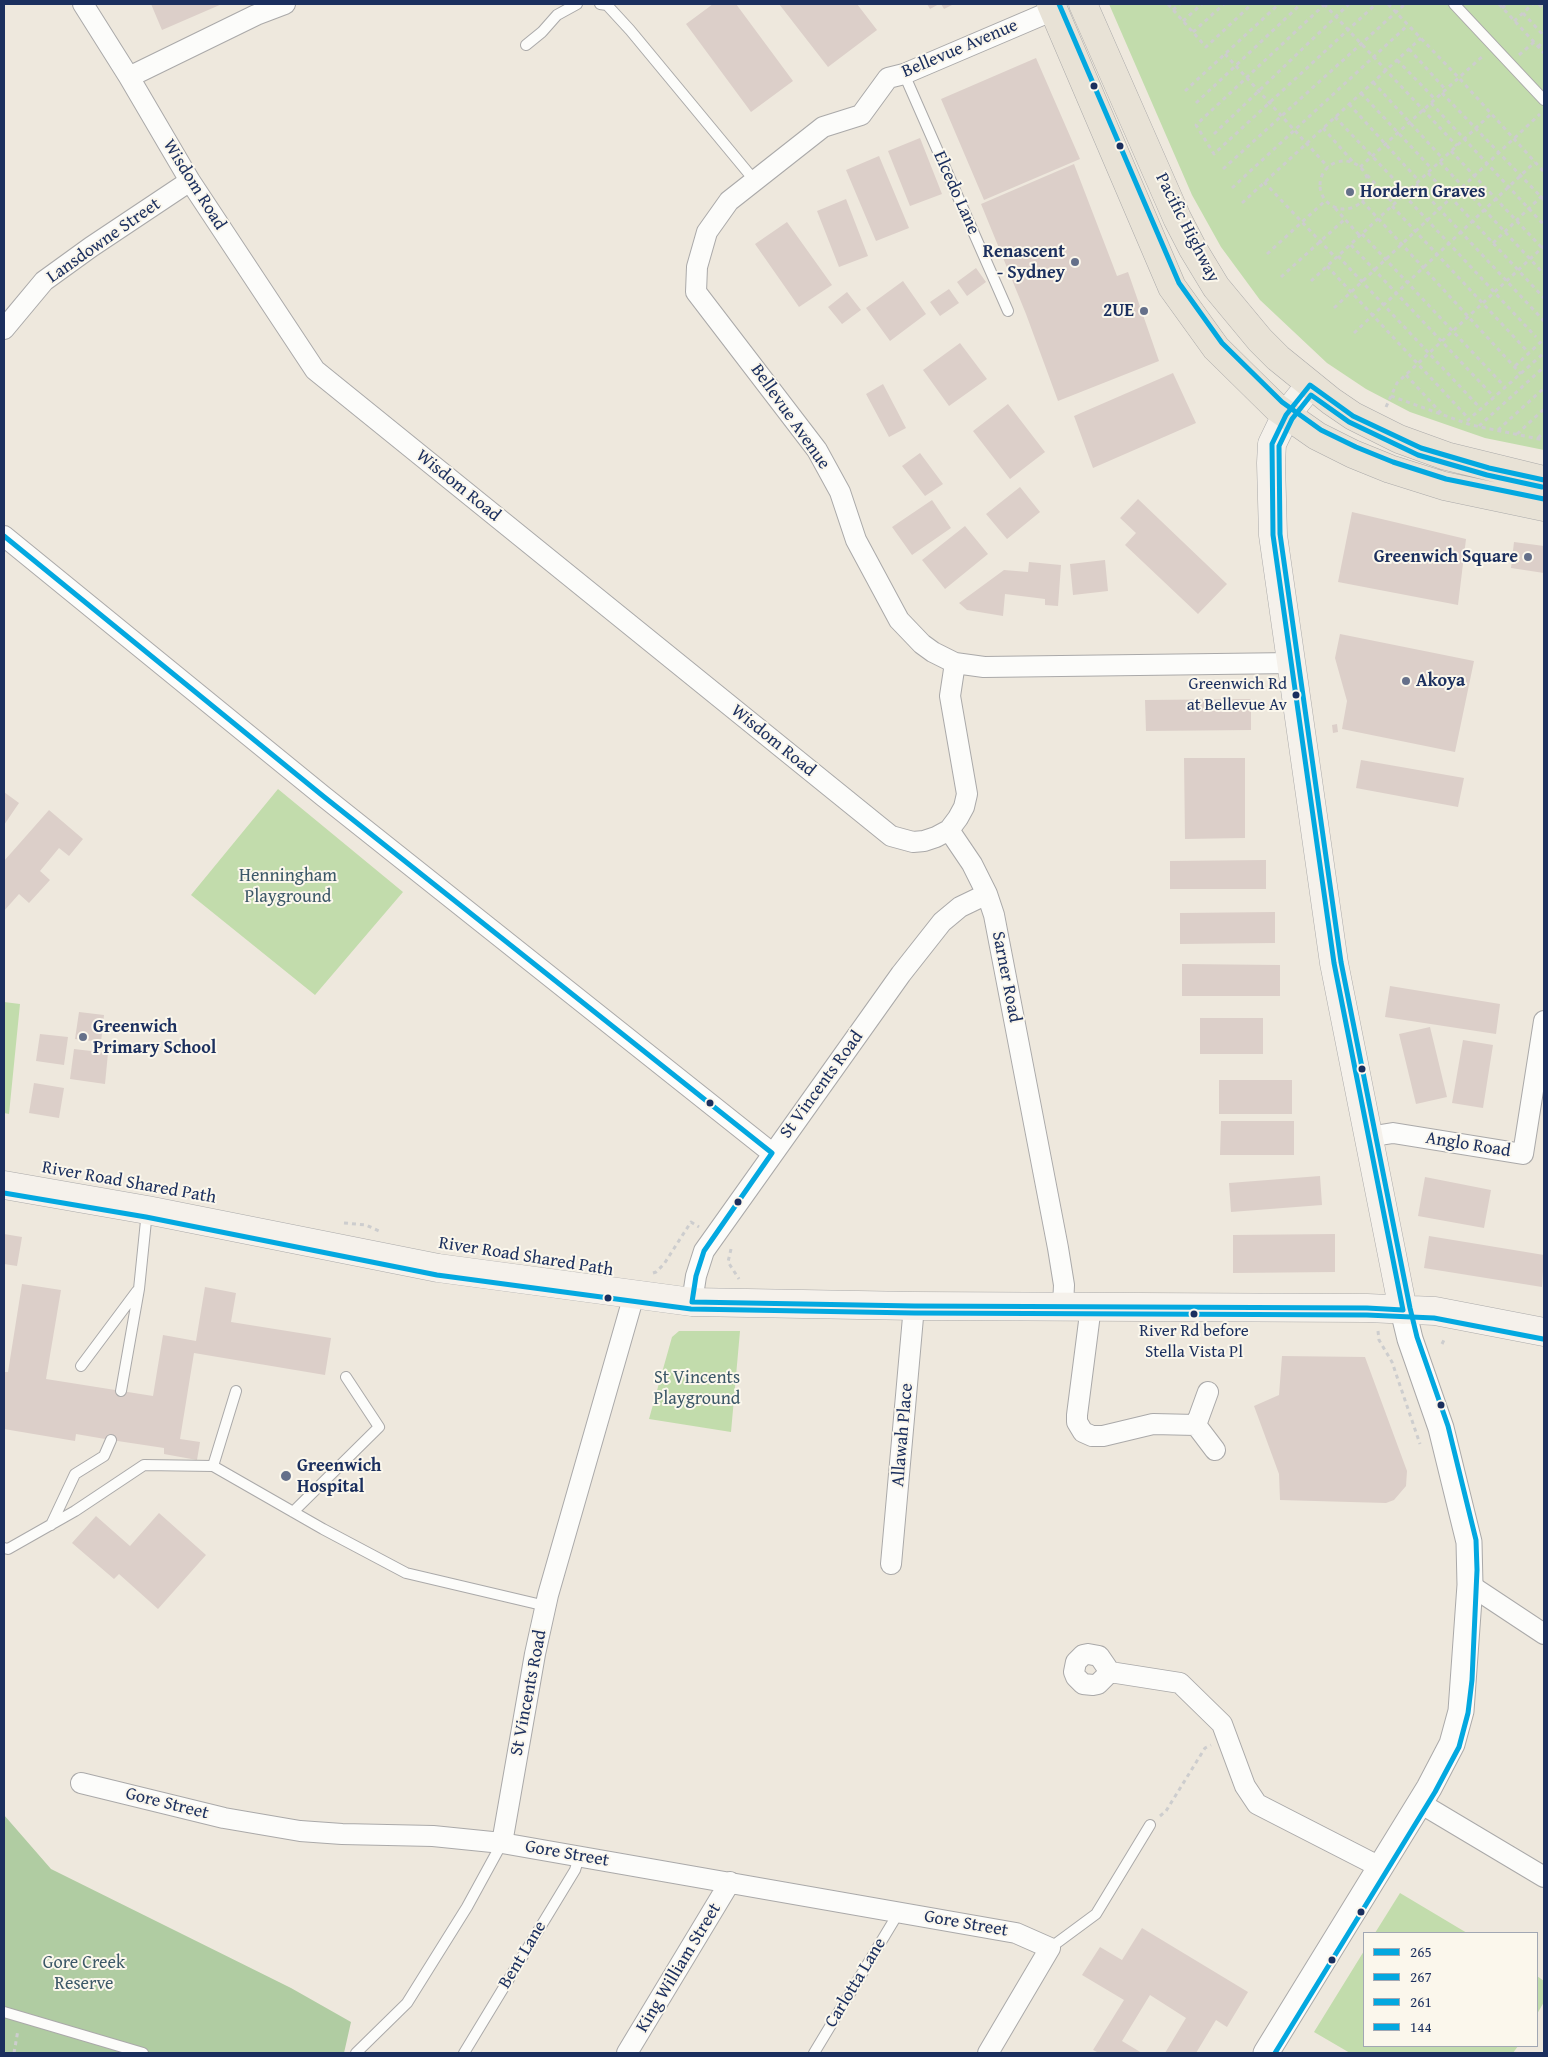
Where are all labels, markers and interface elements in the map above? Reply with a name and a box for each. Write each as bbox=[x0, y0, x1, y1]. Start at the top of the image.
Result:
street label: Bellevue Avenue bbox=[899, 15, 1021, 83]
unlabelled marker bbox=[1089, 81, 1099, 91]
street label: Wisdom Road bbox=[158, 136, 230, 234]
unlabelled marker bbox=[1115, 141, 1125, 151]
street label: Elcedo Lane bbox=[928, 148, 984, 238]
street label: Pacific Highway bbox=[1150, 170, 1224, 286]
place label: Hordern Graves bbox=[1360, 181, 1486, 203]
marker: Hordern Graves bbox=[1344, 186, 1356, 198]
street label: Lansdowne Street bbox=[43, 194, 165, 288]
place label: Renascent - Sydney bbox=[983, 241, 1065, 284]
marker: Renascent - Sydney bbox=[1069, 256, 1081, 268]
place label: 2UE bbox=[1103, 300, 1134, 322]
marker: 2UE bbox=[1138, 305, 1150, 317]
street label: Bellevue Avenue bbox=[746, 360, 834, 474]
street label: Wisdom Road bbox=[411, 445, 505, 527]
place label: Greenwich Square bbox=[1374, 546, 1518, 568]
marker: Greenwich Square bbox=[1522, 551, 1534, 563]
place label: Akoya bbox=[1416, 670, 1465, 692]
place label: Greenwich Rd at Bellevue Av bbox=[1187, 675, 1287, 715]
marker: Akoya bbox=[1400, 675, 1412, 687]
marker: Greenwich Rd at Bellevue Av bbox=[1291, 690, 1301, 700]
street label: Wisdom Road bbox=[726, 700, 820, 782]
park label: Henningham Playground bbox=[239, 865, 337, 908]
street label: Sarner Road bbox=[987, 930, 1025, 1024]
place label: Greenwich Primary School bbox=[93, 1016, 216, 1058]
street label: St Vincents Road bbox=[776, 1027, 868, 1143]
marker: Greenwich Primary School bbox=[77, 1031, 89, 1043]
unlabelled marker bbox=[1357, 1064, 1367, 1074]
unlabelled marker bbox=[705, 1098, 715, 1108]
street label: Anglo Road bbox=[1424, 1128, 1512, 1162]
street label: River Road Shared Path bbox=[40, 1157, 218, 1209]
unlabelled marker bbox=[733, 1197, 743, 1207]
street label: River Road Shared Path bbox=[437, 1233, 615, 1281]
unlabelled marker bbox=[603, 1293, 613, 1303]
marker: River Rd before Stella Vista Pl bbox=[1189, 1309, 1199, 1319]
place label: River Rd before Stella Vista Pl bbox=[1139, 1322, 1249, 1362]
park label: St Vincents Playground bbox=[654, 1367, 740, 1410]
street label: Allawah Place bbox=[888, 1382, 918, 1488]
unlabelled marker bbox=[1436, 1400, 1446, 1410]
place label: Greenwich Hospital bbox=[297, 1455, 381, 1498]
marker: Greenwich Hospital bbox=[279, 1469, 293, 1483]
street label: St Vincents Road bbox=[506, 1628, 552, 1758]
street label: Gore Street bbox=[123, 1783, 211, 1825]
street label: Gore Street bbox=[523, 1836, 611, 1872]
street label: King William Street bbox=[632, 1899, 726, 2037]
street label: Gore Street bbox=[922, 1906, 1010, 1942]
unlabelled marker bbox=[1356, 1907, 1366, 1917]
street label: Bent Lane bbox=[494, 1917, 552, 1993]
legend bbox=[1363, 1932, 1538, 2047]
street label: Carlotta Lane bbox=[821, 1934, 891, 2032]
text: 265 bbox=[1410, 1941, 1432, 1962]
park label: Gore Creek Reserve bbox=[43, 1952, 125, 1995]
unlabelled marker bbox=[1327, 1955, 1337, 1965]
text: 267 bbox=[1410, 1966, 1432, 1987]
text: 261 bbox=[1410, 1991, 1432, 2012]
text: 144 bbox=[1410, 2016, 1432, 2037]

